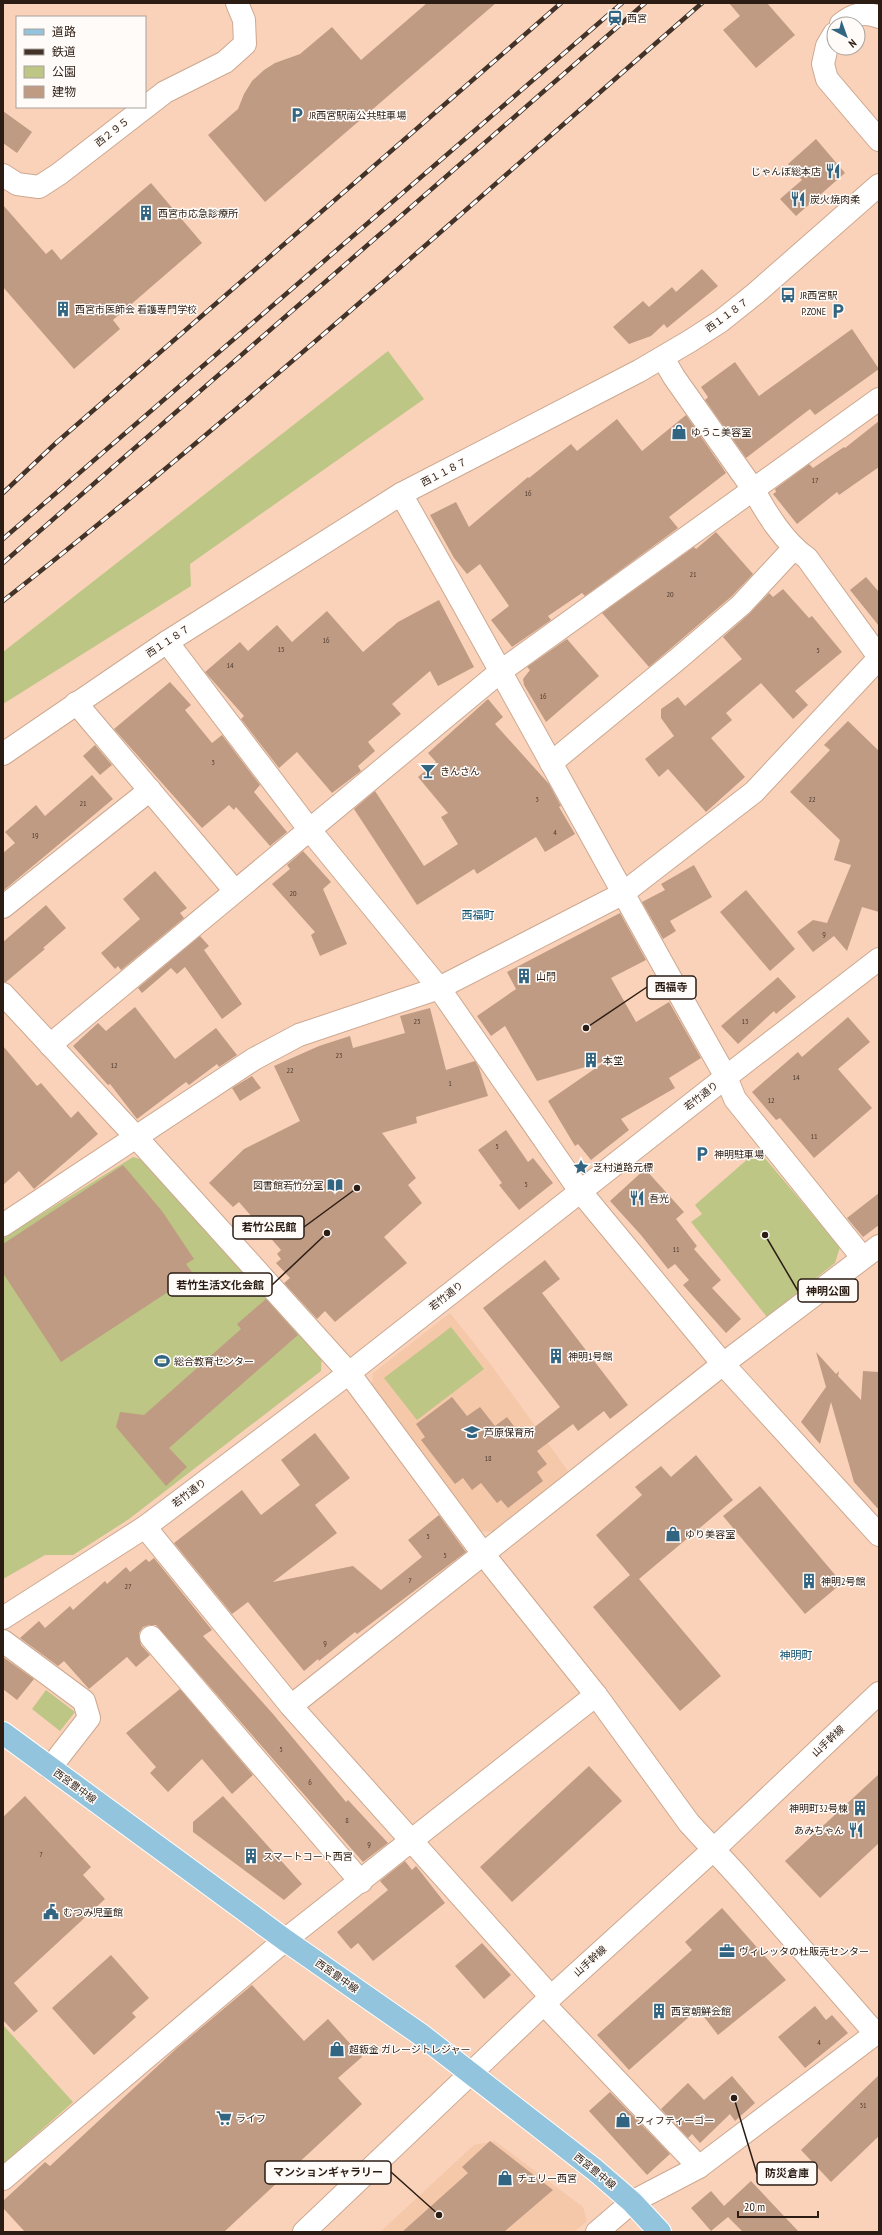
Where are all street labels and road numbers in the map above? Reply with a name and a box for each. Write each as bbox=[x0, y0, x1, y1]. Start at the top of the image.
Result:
street label: 西２９５ bbox=[92, 115, 132, 149]
street label: 西１１８７ bbox=[703, 295, 751, 335]
street label: 西１１８７ bbox=[419, 455, 469, 489]
street label: 西１１８７ bbox=[143, 622, 193, 660]
street label: 若竹通り bbox=[681, 1079, 721, 1113]
street label: 若竹通り bbox=[426, 1279, 466, 1313]
street label: 若竹通り bbox=[169, 1476, 209, 1510]
street label: 山手幹線 bbox=[809, 1723, 847, 1759]
street label: 西宮豊中線 bbox=[51, 1766, 99, 1806]
street label: 山手幹線 bbox=[571, 1943, 609, 1979]
street label: 西宮豊中線 bbox=[313, 1956, 361, 1996]
street label: 西宮豊中線 bbox=[571, 2150, 619, 2192]

